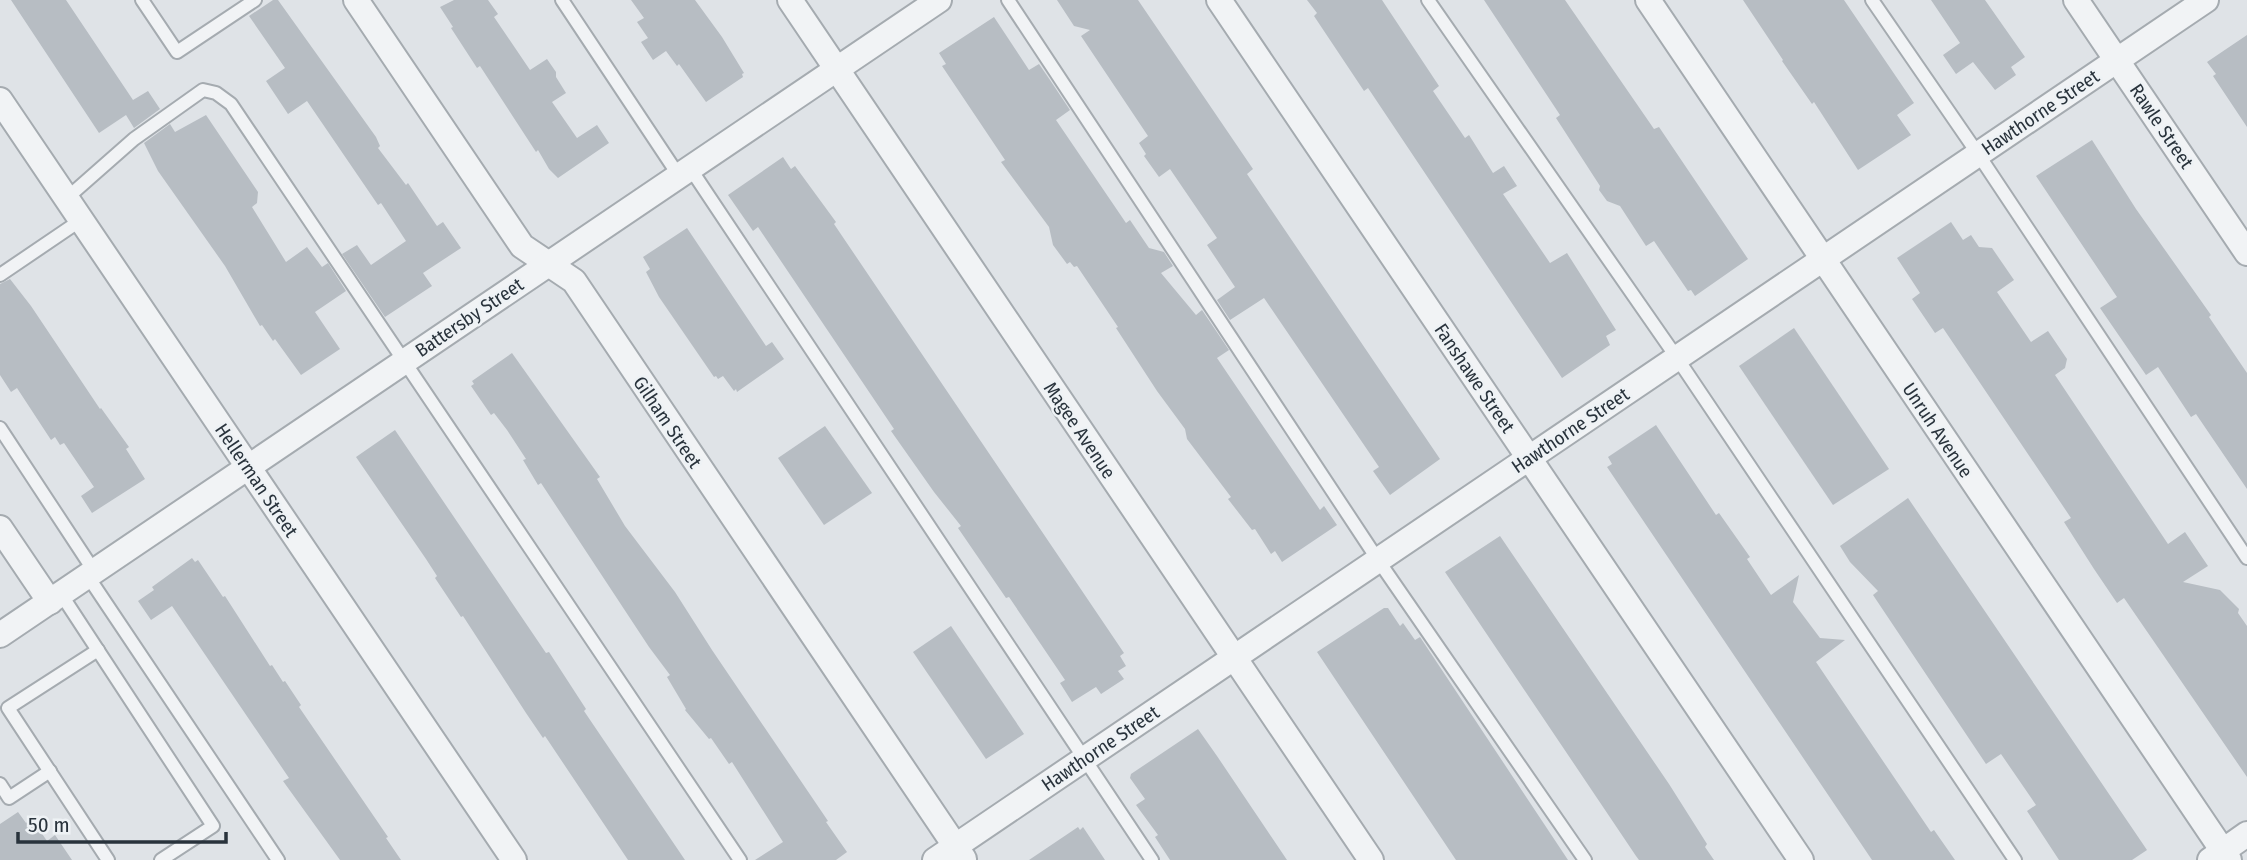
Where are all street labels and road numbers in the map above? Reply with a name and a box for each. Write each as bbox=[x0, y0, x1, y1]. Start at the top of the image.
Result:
street label: Hawthorne Street bbox=[1977, 64, 2104, 160]
street label: Rawle Street bbox=[2125, 80, 2199, 174]
street label: Battersby Street bbox=[411, 272, 528, 362]
street label: Fanshawe Street bbox=[1430, 319, 1520, 438]
street label: Gilham Street bbox=[628, 372, 707, 473]
street label: Magee Avenue bbox=[1039, 378, 1120, 483]
street label: Unruh Avenue bbox=[1897, 379, 1978, 482]
street label: Hawthorne Street bbox=[1507, 382, 1634, 478]
street label: Hellerman Street bbox=[210, 419, 303, 542]
street label: Hawthorne Street bbox=[1037, 700, 1164, 796]

